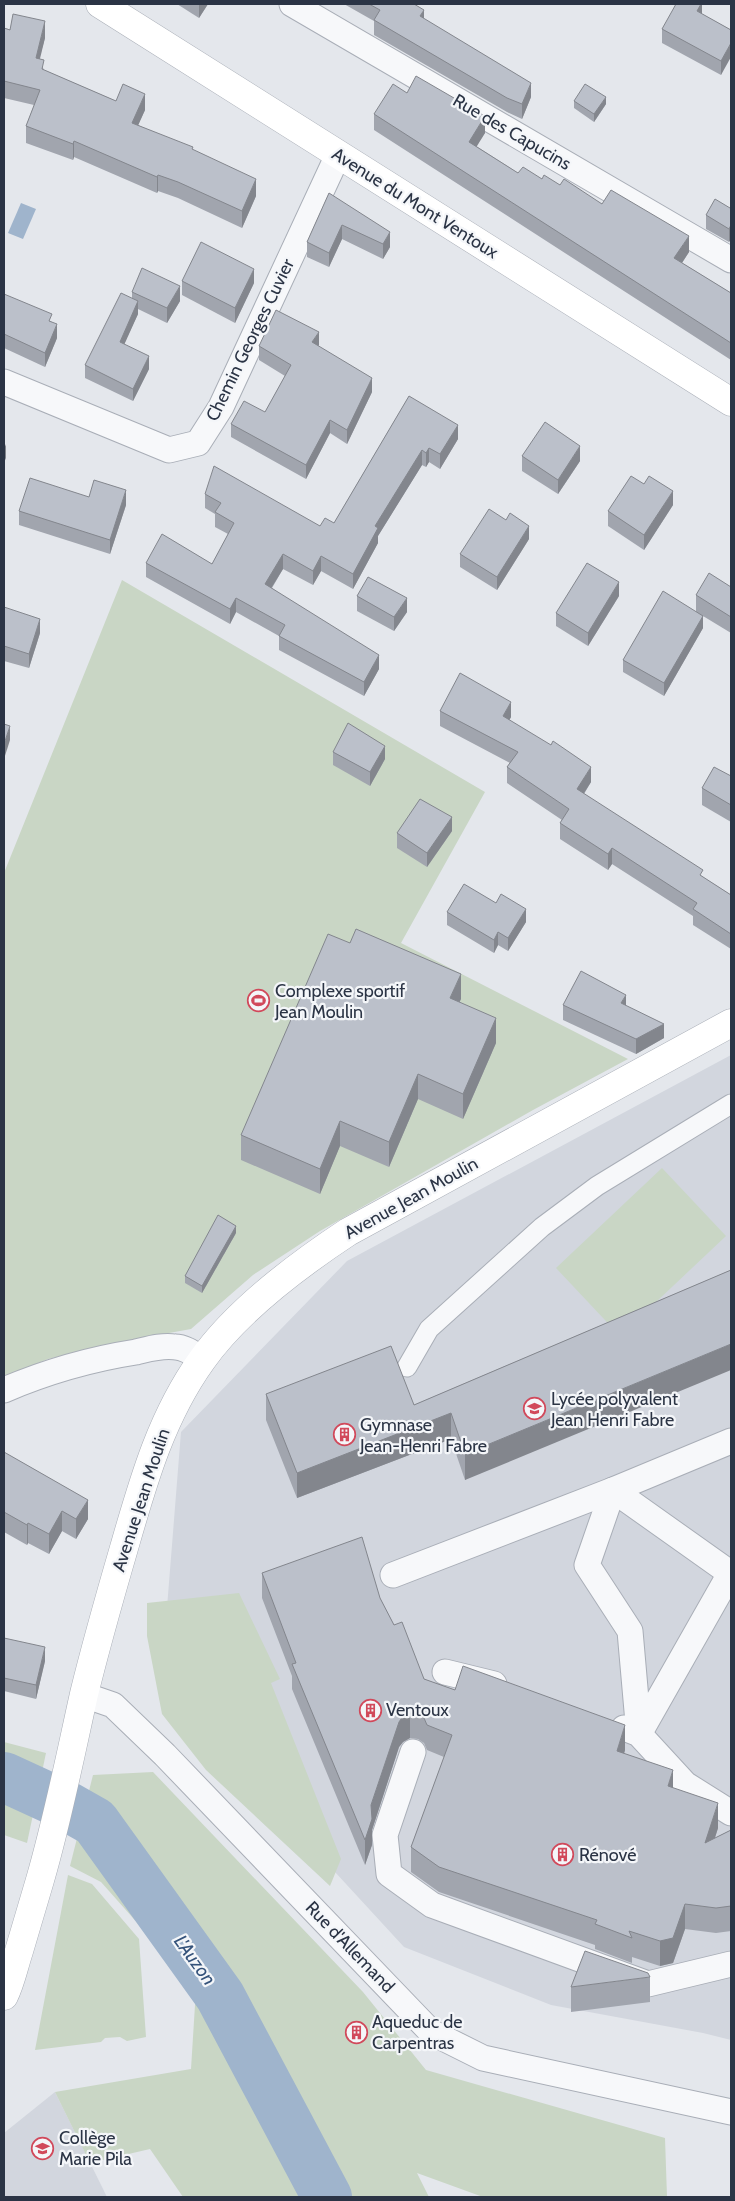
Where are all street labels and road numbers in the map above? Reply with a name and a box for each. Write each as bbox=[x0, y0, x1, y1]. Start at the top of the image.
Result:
street label: Rue des Capucins bbox=[449, 89, 575, 175]
street label: Avenue du Mont Ventoux bbox=[328, 143, 503, 263]
street label: Chemin Georges Cuvier bbox=[201, 255, 299, 425]
street label: Avenue Jean Moulin bbox=[340, 1152, 482, 1244]
street label: Avenue Jean Moulin bbox=[107, 1426, 175, 1574]
street label: Rue d'Allemand bbox=[301, 1897, 399, 1997]

